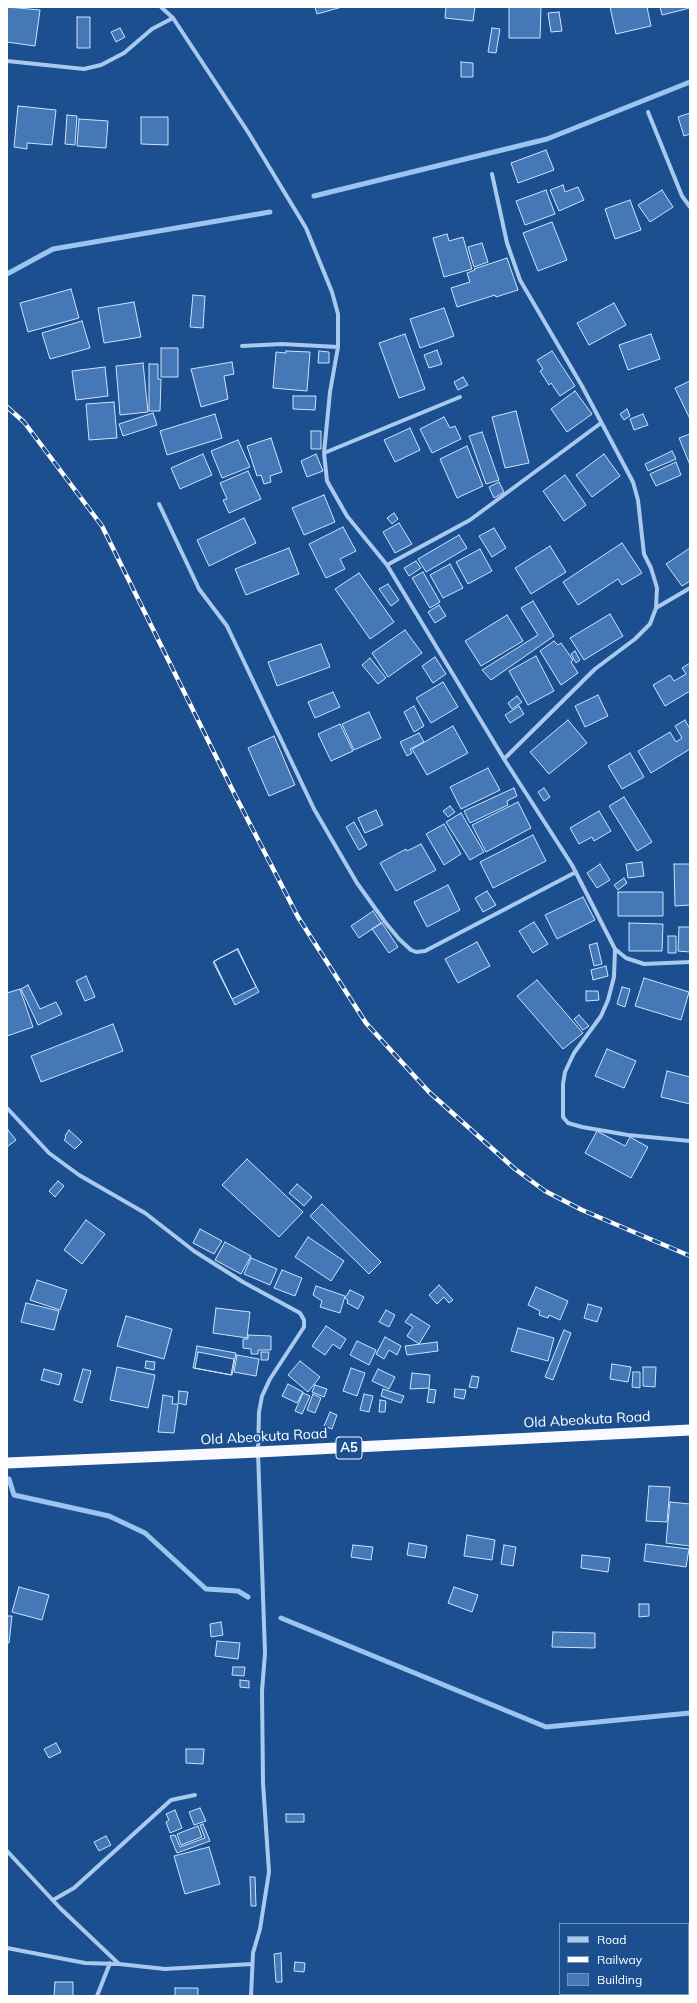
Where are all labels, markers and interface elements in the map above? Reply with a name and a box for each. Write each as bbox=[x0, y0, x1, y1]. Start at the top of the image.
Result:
street label: Old Abeokuta Road bbox=[523, 1408, 651, 1432]
street label: Old Abeokuta Road bbox=[200, 1425, 328, 1449]
road number: A5 bbox=[336, 1437, 362, 1459]
legend bbox=[559, 1923, 689, 1995]
text: Road bbox=[597, 1932, 626, 1947]
text: Railway bbox=[597, 1952, 642, 1967]
text: Building bbox=[597, 1972, 642, 1987]

